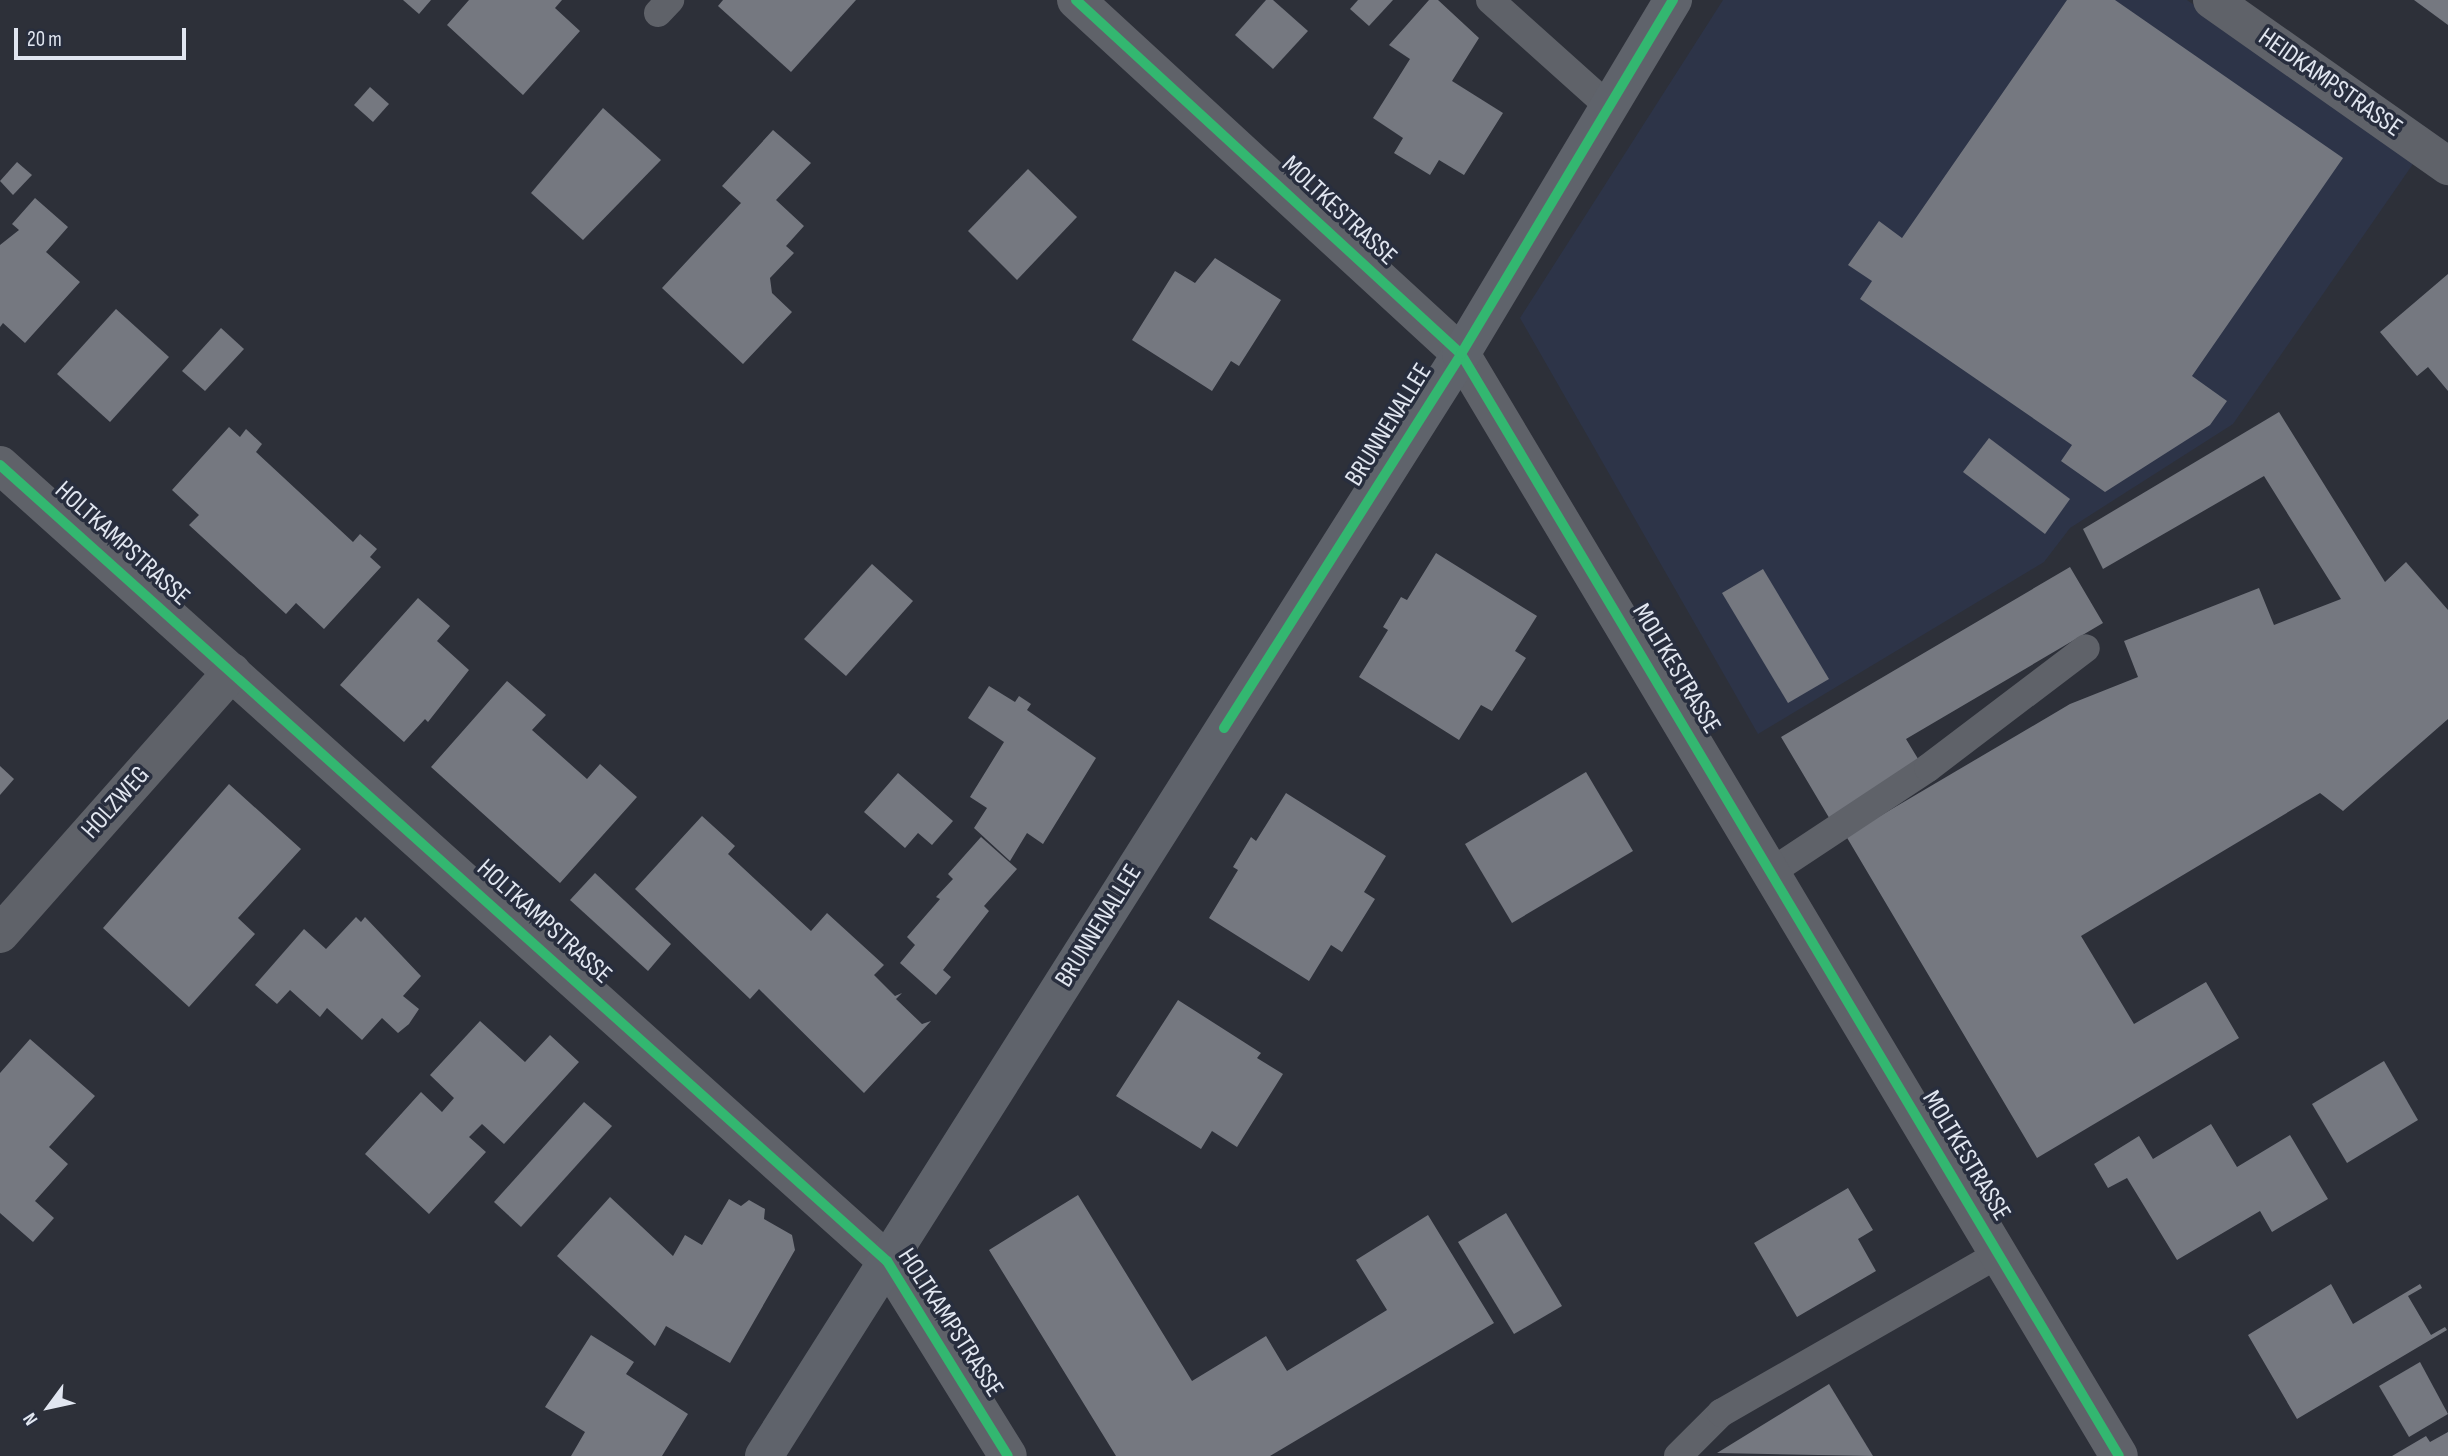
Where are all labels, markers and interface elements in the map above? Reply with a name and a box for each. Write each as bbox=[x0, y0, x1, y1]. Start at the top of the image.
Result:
scale bar bbox=[18, 14, 189, 58]
street label: HEIDKAMPSTRASSE bbox=[2252, 22, 2408, 144]
text: 20 m bbox=[27, 27, 62, 52]
street label: MOLTKESTRASSE bbox=[1275, 150, 1403, 272]
street label: BRUNNENALLEE bbox=[1339, 358, 1439, 492]
street label: HOLTKAMPSTRASSE bbox=[48, 475, 196, 613]
street label: MOLTKESTRASSE bbox=[1625, 598, 1727, 740]
street label: HOLZWEG bbox=[75, 760, 157, 846]
street label: HOLTKAMPSTRASSE bbox=[470, 853, 618, 991]
street label: BRUNNENALLEE bbox=[1049, 859, 1149, 993]
street label: MOLTKESTRASSE bbox=[1915, 1085, 2017, 1227]
street label: HOLTKAMPSTRASSE bbox=[890, 1243, 1010, 1403]
north arrow bbox=[14, 1372, 84, 1442]
text: N bbox=[19, 1408, 43, 1429]

